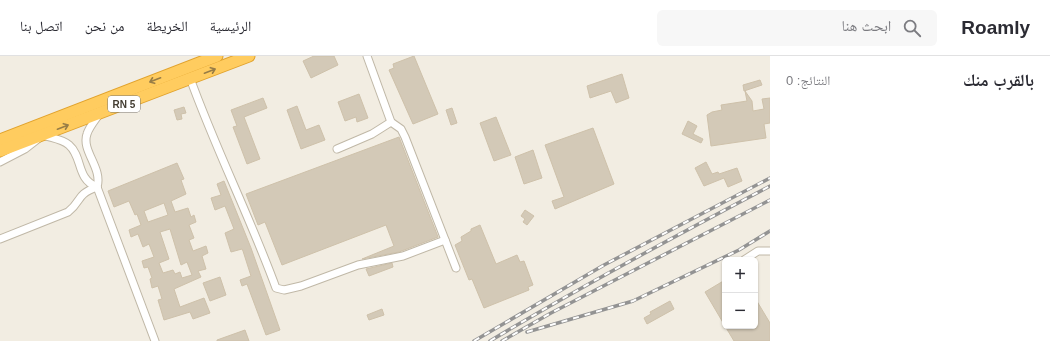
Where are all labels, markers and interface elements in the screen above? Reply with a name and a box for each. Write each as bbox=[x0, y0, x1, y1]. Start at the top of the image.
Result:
search box bbox=[657, 10, 937, 46]
text: ابحث هنا bbox=[841, 17, 891, 34]
icon: search bbox=[901, 17, 923, 39]
text: Roamly bbox=[961, 17, 1030, 38]
text: اتصل بنا bbox=[20, 18, 63, 34]
text: من نحن bbox=[85, 18, 125, 34]
text: الخريطة bbox=[147, 18, 188, 34]
text: الرئيسية bbox=[210, 18, 251, 34]
one-way arrow bbox=[204, 66, 216, 74]
text: بالقرب منك bbox=[963, 71, 1034, 90]
text: النتائج: 0 bbox=[786, 73, 830, 88]
one-way arrow bbox=[149, 76, 161, 84]
road number: RN 5 bbox=[108, 96, 140, 112]
one-way arrow bbox=[56, 123, 68, 131]
map controls bbox=[722, 257, 758, 329]
button: + bbox=[722, 257, 758, 293]
button: − bbox=[722, 293, 758, 329]

